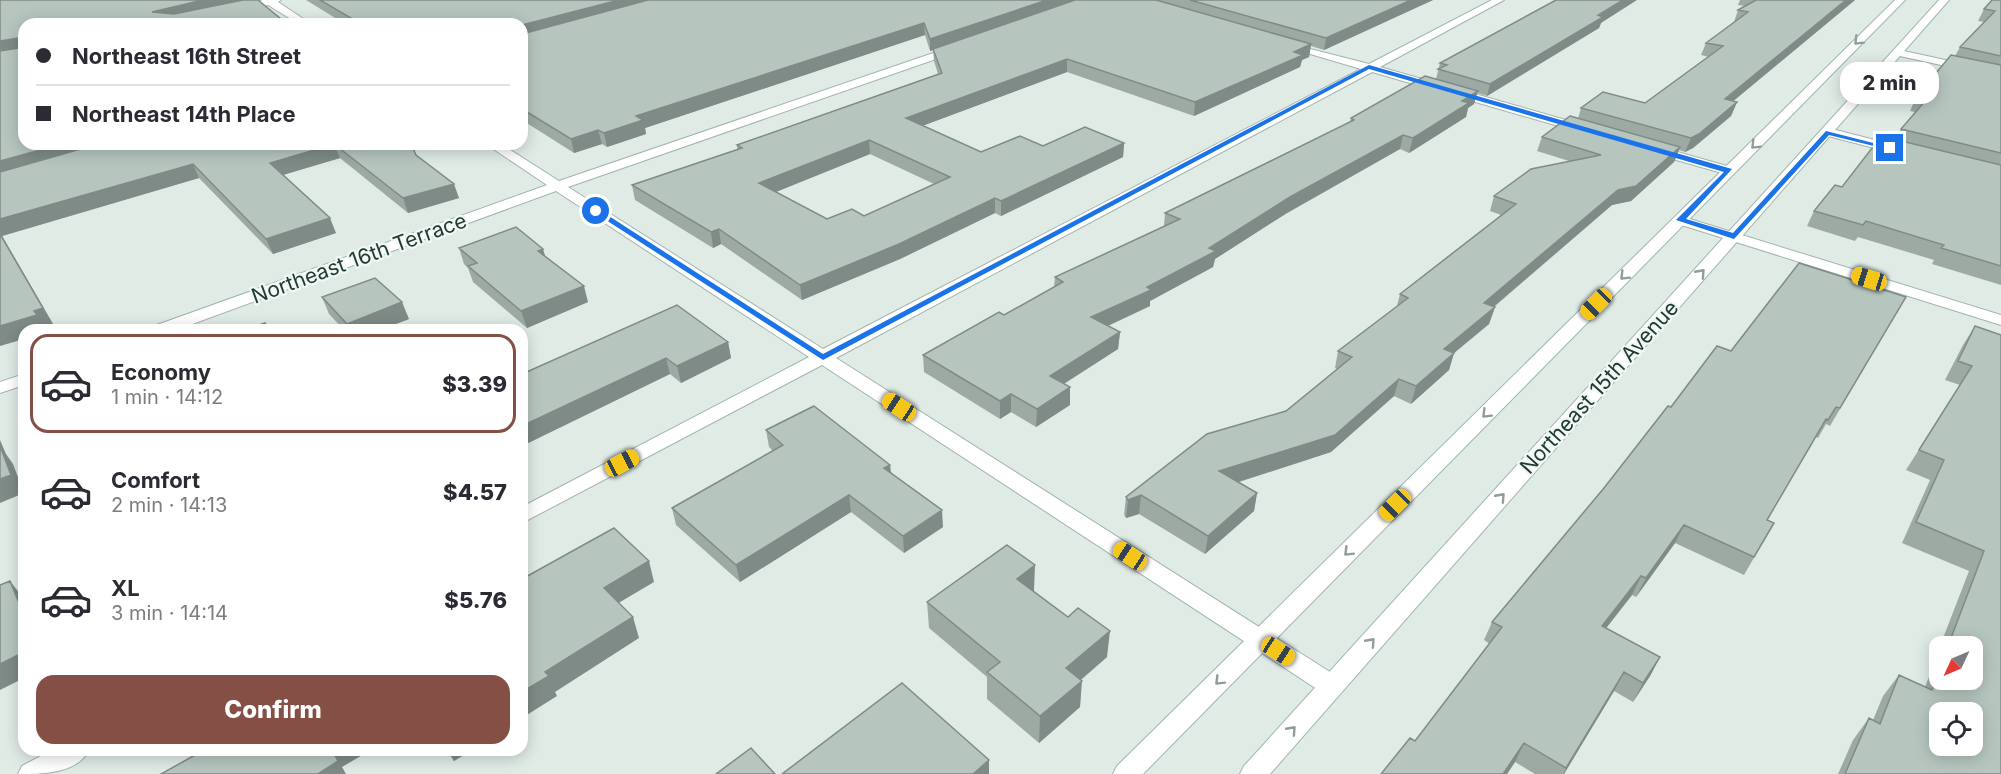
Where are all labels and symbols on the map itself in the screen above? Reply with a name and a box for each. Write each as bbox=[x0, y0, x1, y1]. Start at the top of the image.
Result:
one-way arrow bbox=[1855, 34, 1866, 45]
callout: 2 min bbox=[1840, 61, 1940, 103]
route end bbox=[1876, 134, 1903, 161]
one-way arrow bbox=[1751, 138, 1762, 149]
route start bbox=[582, 197, 609, 224]
street label: Northeast 16th Terrace bbox=[248, 207, 470, 309]
car bbox=[1849, 265, 1889, 293]
one-way arrow bbox=[1621, 269, 1631, 280]
one-way arrow bbox=[1694, 270, 1705, 280]
car bbox=[1577, 285, 1615, 323]
street label: Northeast 15th Avenue bbox=[1515, 295, 1683, 479]
car bbox=[879, 390, 919, 424]
one-way arrow bbox=[1483, 406, 1494, 417]
car bbox=[602, 447, 642, 479]
car bbox=[1376, 486, 1414, 524]
one-way arrow bbox=[1494, 493, 1505, 504]
car bbox=[1110, 539, 1150, 573]
one-way arrow bbox=[1345, 544, 1356, 555]
car bbox=[1258, 634, 1298, 668]
north arrow bbox=[1929, 636, 1983, 690]
one-way arrow bbox=[1364, 638, 1375, 649]
one-way arrow bbox=[1216, 674, 1226, 685]
one-way arrow bbox=[1285, 727, 1296, 737]

